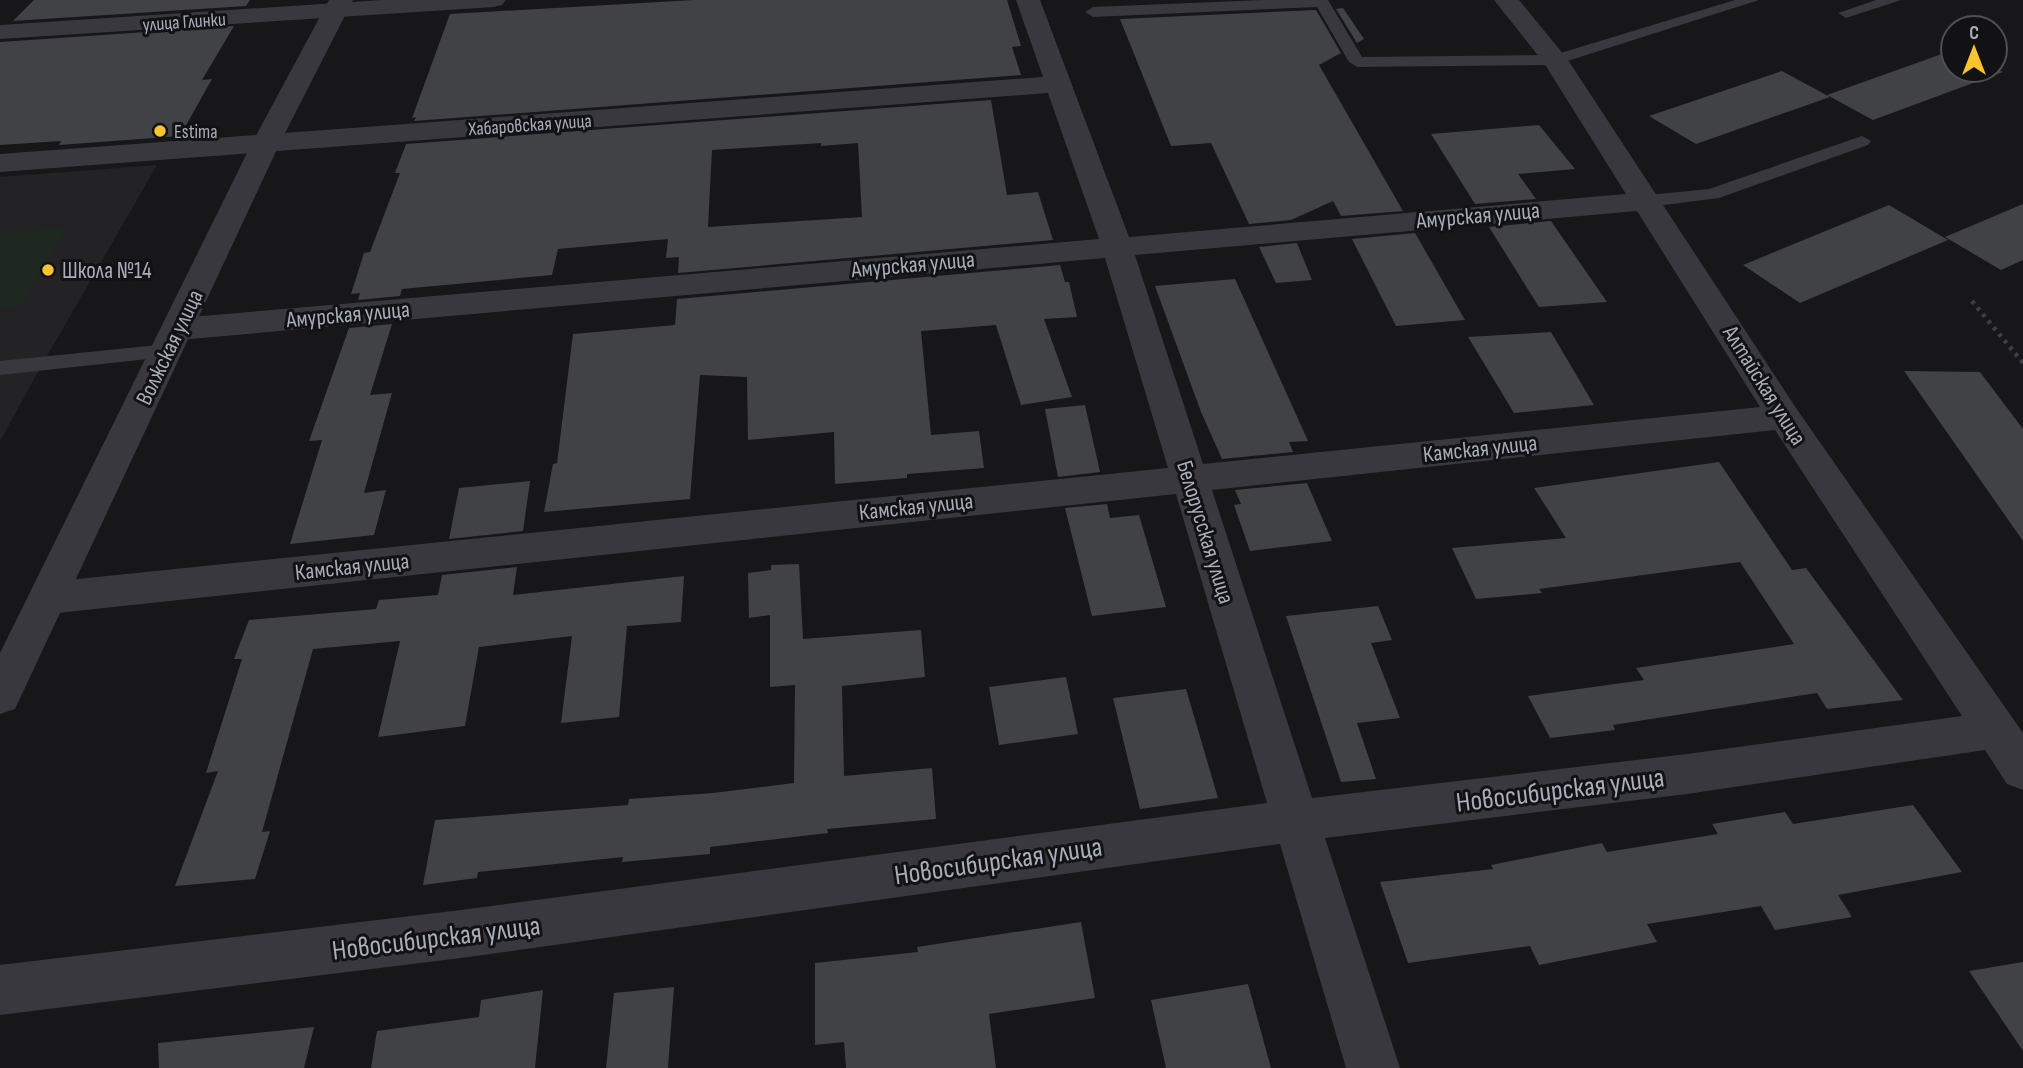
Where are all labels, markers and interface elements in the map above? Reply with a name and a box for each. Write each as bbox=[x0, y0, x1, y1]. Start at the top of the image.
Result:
street label: улица Глинки bbox=[142, 8, 226, 37]
north arrow bbox=[1939, 14, 2009, 84]
text: С bbox=[1969, 22, 1979, 45]
street label: Хабаровская улица bbox=[467, 110, 593, 141]
place label: Estima bbox=[174, 121, 218, 144]
marker: Estima bbox=[152, 123, 168, 139]
street label: Амурская улица bbox=[1414, 197, 1541, 235]
street label: Амурская улица bbox=[849, 246, 976, 284]
place label: Школа №14 bbox=[62, 257, 152, 285]
marker: Школа №14 bbox=[40, 262, 56, 278]
street label: Волжская улица bbox=[130, 285, 210, 409]
street label: Амурская улица bbox=[284, 296, 411, 334]
street label: Алтайская улица bbox=[1716, 320, 1812, 450]
street label: Камская улица bbox=[1422, 429, 1539, 469]
street label: Белорусская улица bbox=[1170, 457, 1240, 607]
street label: Камская улица bbox=[858, 487, 975, 527]
street label: Камская улица bbox=[294, 547, 411, 587]
street label: Новосибирская улица bbox=[1454, 761, 1666, 820]
street label: Новосибирская улица bbox=[892, 831, 1104, 892]
street label: Новосибирская улица bbox=[330, 909, 542, 968]

